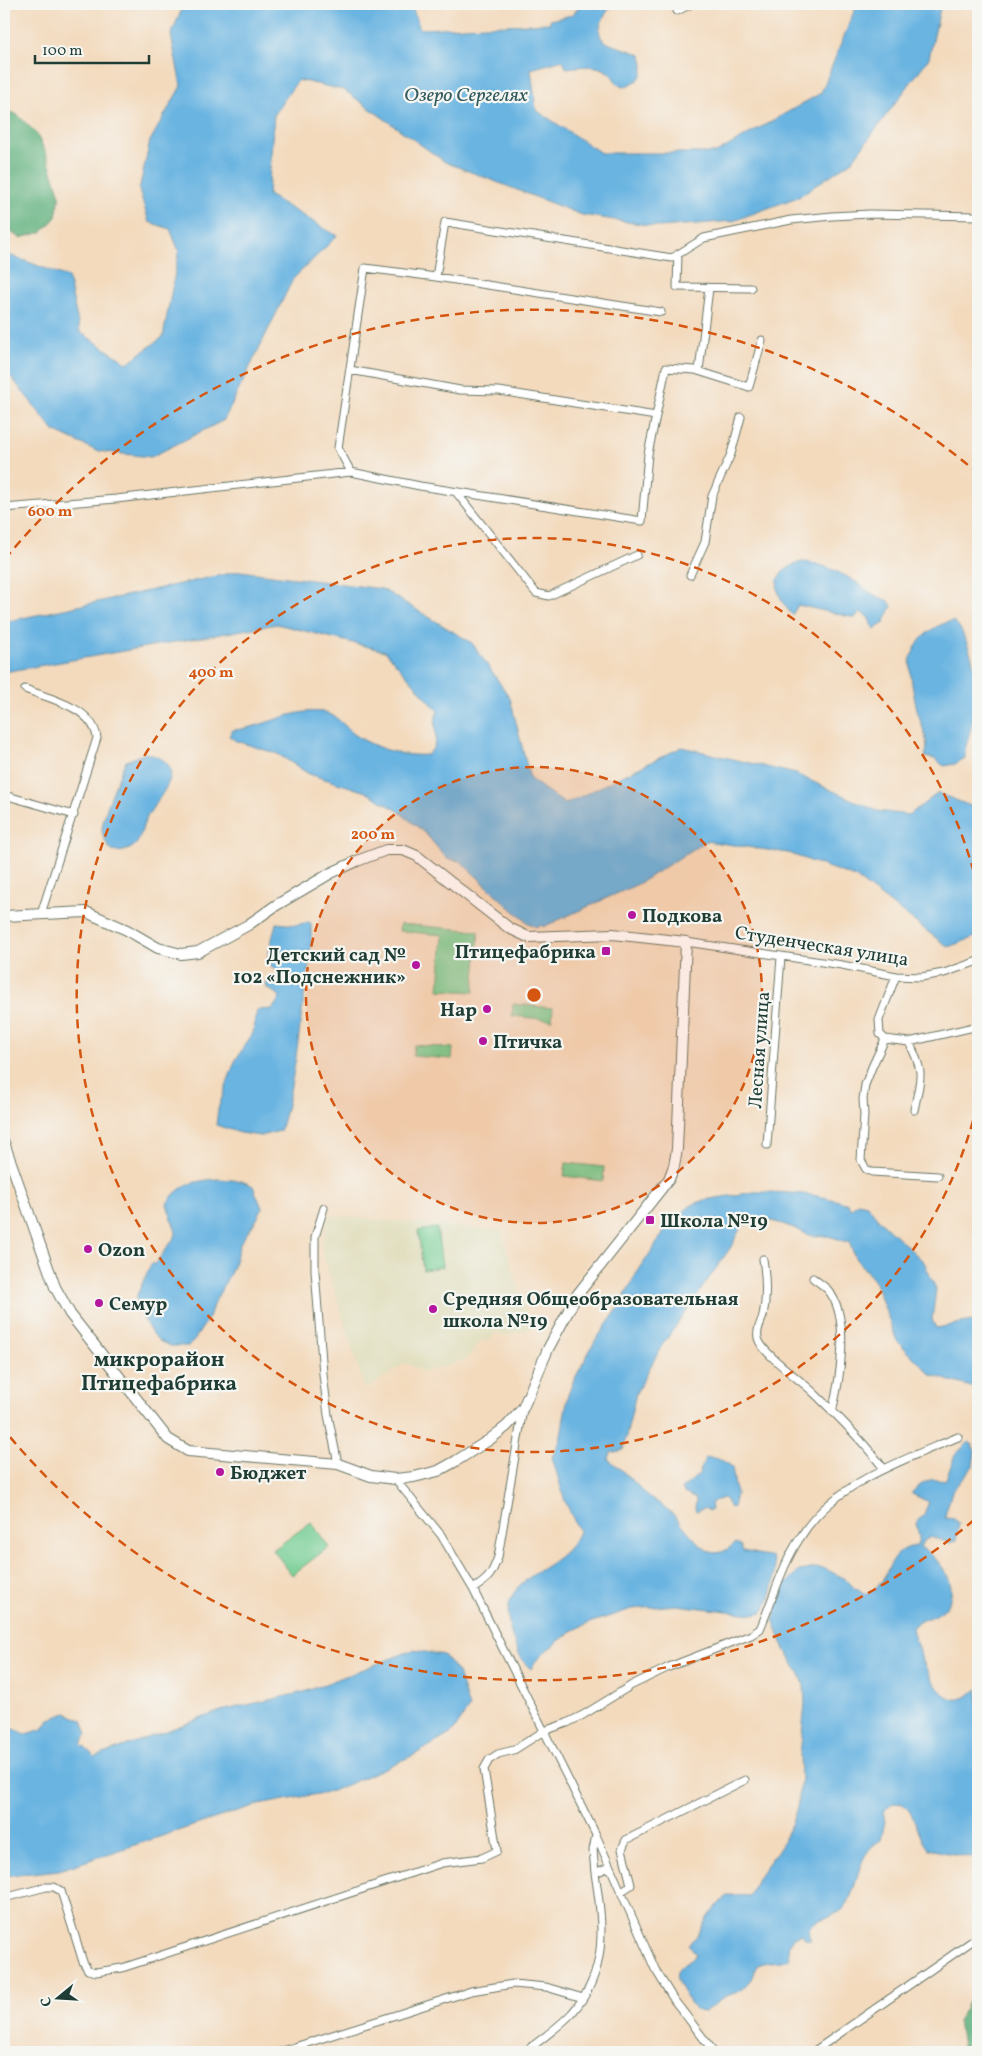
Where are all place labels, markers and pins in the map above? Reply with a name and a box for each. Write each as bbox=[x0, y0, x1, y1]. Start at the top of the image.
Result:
place label: Подкова bbox=[642, 904, 722, 930]
marker: Подкова bbox=[626, 909, 638, 921]
place label: Птицефабрика bbox=[455, 940, 596, 966]
place label: Детский сад № 102 «Подснежник» bbox=[233, 943, 406, 991]
marker: Птицефабрика bbox=[600, 945, 612, 957]
marker: Детский сад № 102 «Подснежник» bbox=[410, 959, 422, 971]
centre of rings bbox=[525, 986, 543, 1004]
place label: Нар bbox=[440, 998, 477, 1024]
marker: Нар bbox=[481, 1003, 493, 1015]
place label: Птичка bbox=[493, 1030, 562, 1056]
marker: Птичка bbox=[477, 1035, 489, 1047]
place label: Школа №19 bbox=[660, 1209, 768, 1235]
marker: Школа №19 bbox=[644, 1214, 656, 1226]
place label: Ozon bbox=[98, 1238, 145, 1264]
marker: Ozon bbox=[82, 1243, 94, 1255]
place label: Средняя Общеобразовательная школа №19 bbox=[443, 1287, 739, 1335]
place label: Семур bbox=[109, 1292, 167, 1318]
marker: Семур bbox=[93, 1297, 105, 1309]
marker: Средняя Общеобразовательная школа №19 bbox=[427, 1303, 439, 1315]
place label: Бюджет bbox=[230, 1461, 307, 1487]
marker: Бюджет bbox=[214, 1466, 226, 1478]

